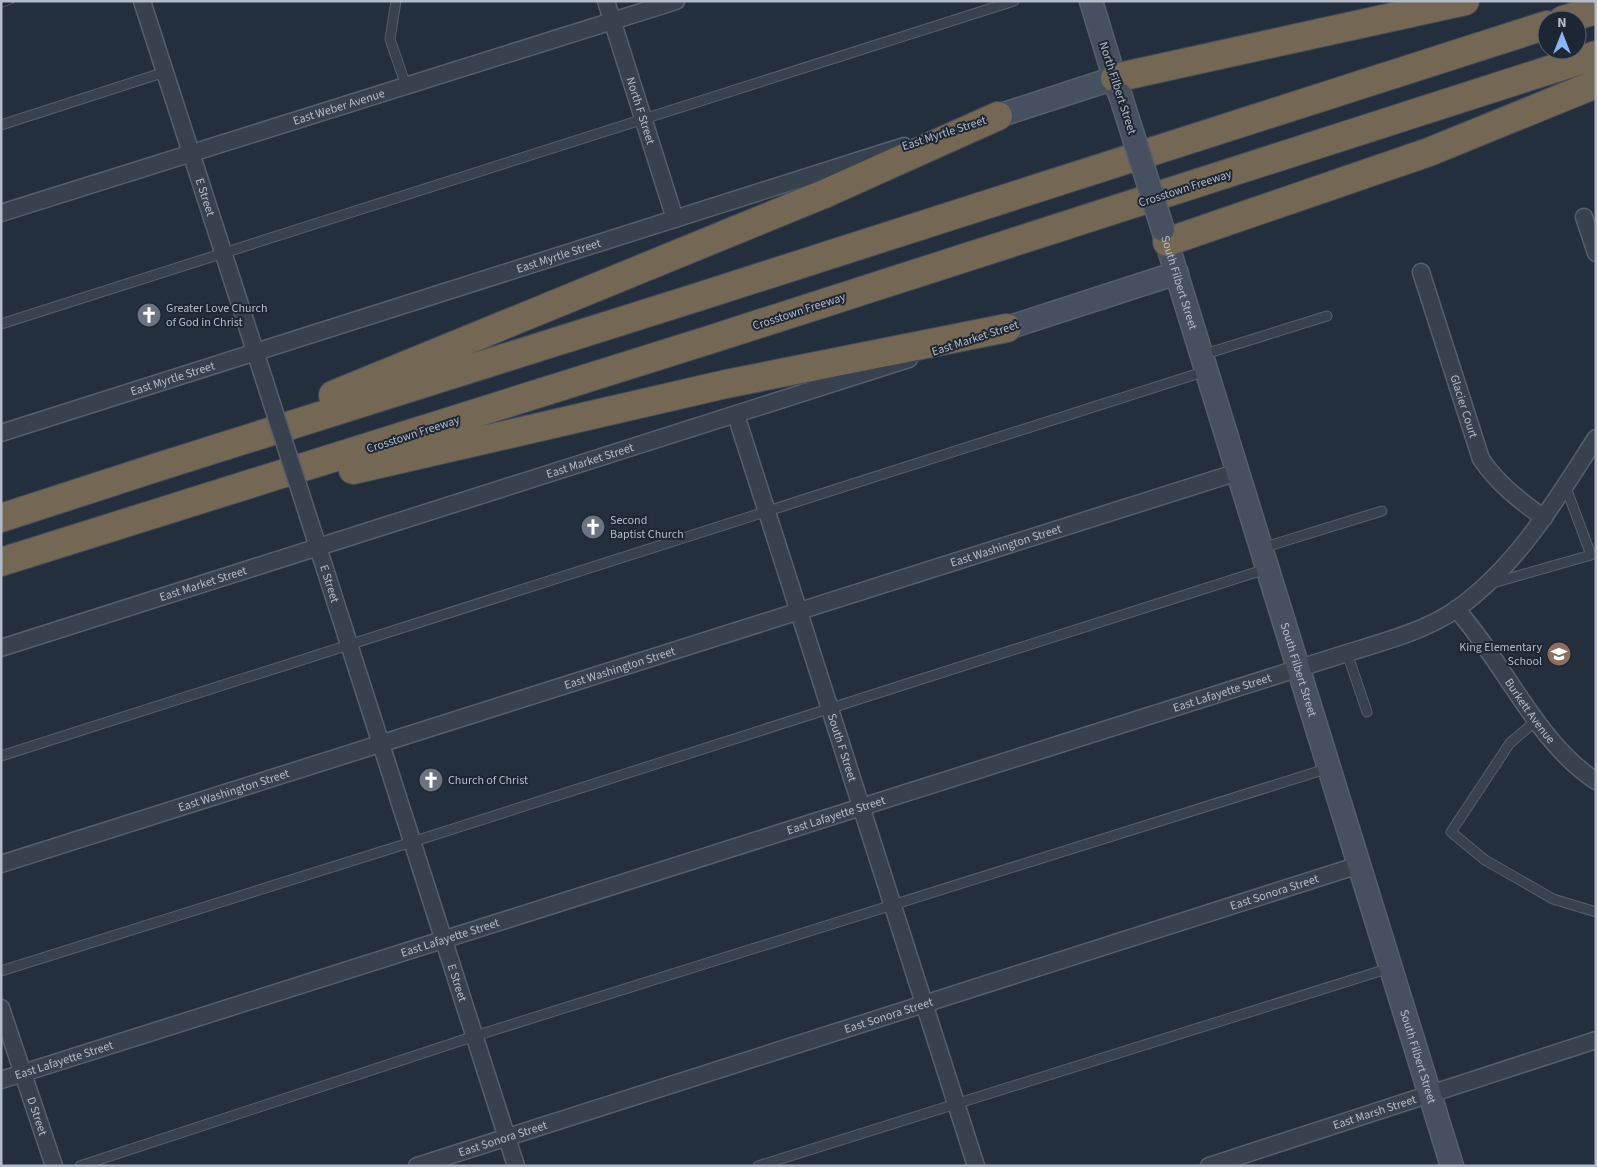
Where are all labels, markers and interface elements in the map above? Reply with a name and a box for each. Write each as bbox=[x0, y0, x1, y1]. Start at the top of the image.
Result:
north arrow bbox=[1537, 10, 1587, 60]
text: N bbox=[1557, 13, 1567, 33]
street label: North Filbert Street bbox=[1095, 40, 1141, 137]
street label: North F Street bbox=[622, 75, 659, 147]
street label: East Weber Avenue bbox=[291, 85, 387, 130]
street label: East Myrtle Street bbox=[900, 112, 988, 155]
street label: Crosstown Freeway bbox=[1136, 165, 1234, 212]
street label: E Street bbox=[191, 176, 219, 218]
street label: South Filbert Street bbox=[1156, 233, 1201, 332]
street label: East Myrtle Street bbox=[514, 235, 603, 278]
street label: Crosstown Freeway bbox=[750, 288, 848, 335]
place label: Greater Love Church of God in Christ bbox=[166, 300, 268, 331]
church icon: Greater Love Church of God in Christ bbox=[136, 302, 162, 328]
street label: East Market Street bbox=[929, 316, 1021, 361]
street label: East Myrtle Street bbox=[128, 358, 217, 400]
street label: Glacier Court bbox=[1445, 373, 1482, 440]
street label: Crosstown Freeway bbox=[364, 411, 462, 458]
street label: East Market Street bbox=[544, 439, 636, 483]
place label: Second Baptist Church bbox=[610, 512, 684, 543]
church icon: Second Baptist Church bbox=[580, 514, 606, 540]
street label: East Washington Street bbox=[948, 521, 1064, 572]
street label: East Market Street bbox=[157, 562, 249, 606]
street label: E Street bbox=[315, 563, 343, 605]
street label: South Filbert Street bbox=[1276, 620, 1321, 719]
place label: King Elementary School bbox=[1459, 639, 1542, 670]
school or university icon: King Elementary School bbox=[1546, 641, 1572, 667]
street label: East Washington Street bbox=[562, 643, 678, 694]
street label: East Lafayette Street bbox=[1171, 670, 1274, 717]
street label: Burkett Avenue bbox=[1500, 675, 1559, 748]
street label: South F Street bbox=[823, 711, 861, 784]
street label: East Washington Street bbox=[176, 765, 291, 816]
church icon: Church of Christ bbox=[418, 767, 444, 793]
place label: Church of Christ bbox=[448, 772, 528, 789]
street label: East Lafayette Street bbox=[785, 792, 888, 839]
street label: East Sonora Street bbox=[1228, 870, 1321, 915]
street label: East Lafayette Street bbox=[399, 914, 502, 962]
street label: E Street bbox=[443, 962, 471, 1004]
street label: East Sonora Street bbox=[842, 994, 935, 1038]
street label: South Filbert Street bbox=[1395, 1007, 1440, 1106]
street label: East Lafayette Street bbox=[13, 1037, 115, 1084]
street label: East Marsh Street bbox=[1331, 1091, 1418, 1134]
street label: D Street bbox=[22, 1095, 51, 1138]
street label: East Sonora Street bbox=[456, 1117, 549, 1161]

